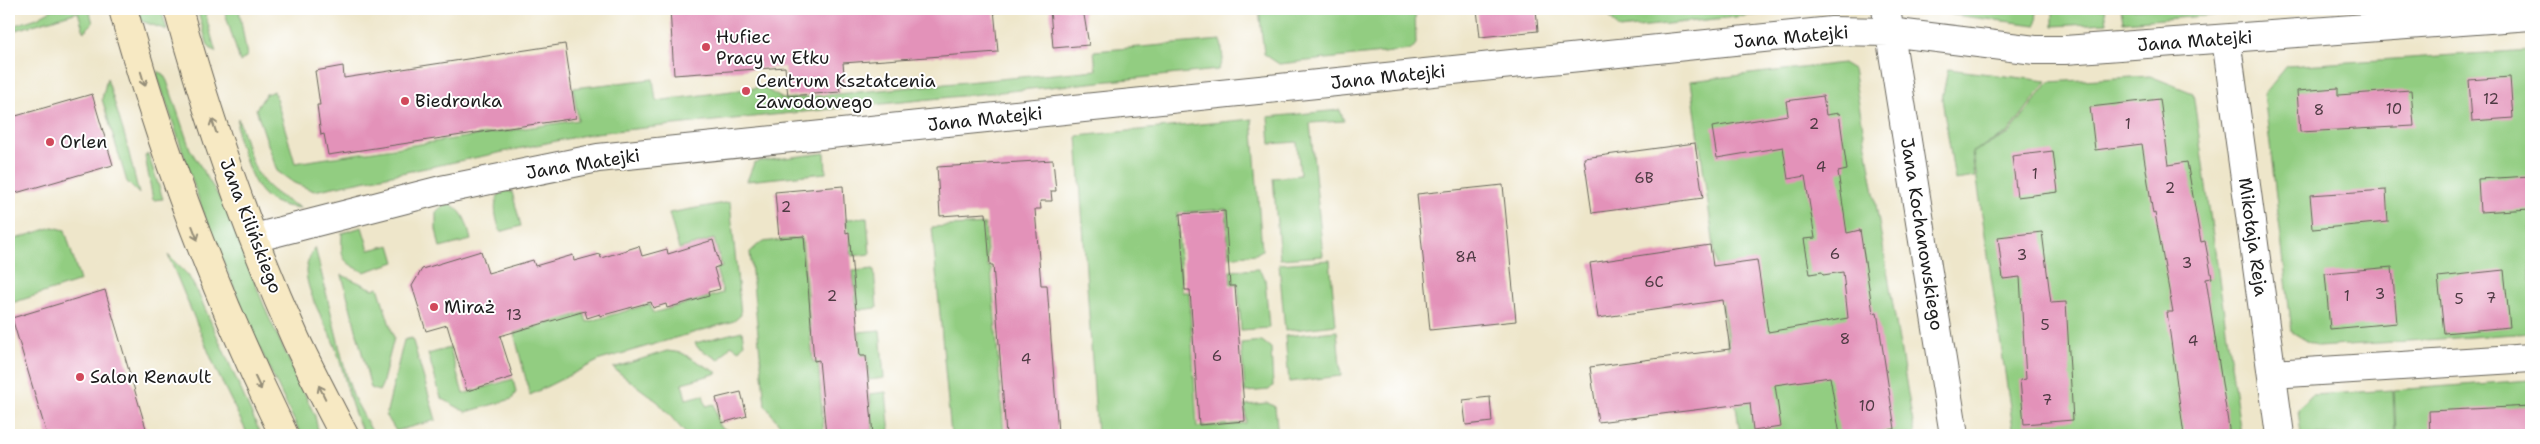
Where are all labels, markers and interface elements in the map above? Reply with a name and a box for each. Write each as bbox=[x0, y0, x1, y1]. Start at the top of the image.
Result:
street label: Jana Matejki bbox=[1732, 20, 1850, 54]
place label: Hufiec Pracy w Ełku bbox=[716, 25, 829, 70]
street label: Jana Matejki bbox=[2137, 25, 2253, 57]
marker: Hufiec Pracy w Ełku bbox=[700, 41, 712, 53]
street label: Jana Matejki bbox=[1329, 59, 1447, 95]
place label: Centrum Kształcenia Zawodowego bbox=[756, 69, 936, 114]
one-way arrow bbox=[139, 71, 148, 87]
marker: Centrum Kształcenia Zawodowego bbox=[740, 85, 752, 97]
place label: Biedronka bbox=[415, 89, 502, 113]
house number: 12 bbox=[2483, 89, 2499, 109]
marker: Biedronka bbox=[399, 95, 411, 107]
house number: 10 bbox=[2386, 99, 2402, 119]
house number: 8 bbox=[2314, 100, 2324, 120]
street label: Jana Matejki bbox=[926, 101, 1044, 137]
house number: 2 bbox=[1809, 114, 1819, 134]
house number: 1 bbox=[2125, 114, 2131, 134]
one-way arrow bbox=[209, 119, 218, 135]
place label: Orlen bbox=[60, 130, 107, 154]
marker: Orlen bbox=[44, 136, 56, 148]
street label: Jana Kochanowskiego bbox=[1895, 136, 1949, 332]
street label: Jana Matejki bbox=[524, 143, 642, 185]
street label: Jana Kilińskiego bbox=[214, 155, 288, 297]
house number: 4 bbox=[1816, 157, 1826, 177]
house number: 1 bbox=[2032, 164, 2038, 184]
house number: 6B bbox=[1634, 168, 1654, 188]
street label: Mikołaja Reja bbox=[2233, 176, 2273, 298]
house number: 2 bbox=[2165, 178, 2175, 198]
house number: 2 bbox=[781, 197, 791, 217]
one-way arrow bbox=[191, 226, 200, 241]
house number: 6 bbox=[1830, 244, 1840, 264]
house number: 3 bbox=[2017, 245, 2027, 265]
house number: 8A bbox=[1455, 247, 1477, 267]
house number: 3 bbox=[2182, 253, 2192, 273]
house number: 6C bbox=[1644, 272, 1664, 292]
house number: 3 bbox=[2375, 284, 2385, 304]
house number: 2 bbox=[827, 286, 837, 306]
house number: 1 bbox=[2344, 286, 2350, 306]
house number: 7 bbox=[2486, 288, 2496, 308]
house number: 5 bbox=[2454, 289, 2464, 309]
place label: Miraż bbox=[444, 295, 495, 319]
marker: Miraż bbox=[428, 301, 440, 313]
house number: 13 bbox=[506, 305, 522, 325]
house number: 5 bbox=[2040, 315, 2050, 335]
house number: 8 bbox=[1840, 329, 1850, 349]
house number: 4 bbox=[2188, 331, 2198, 351]
house number: 6 bbox=[1212, 346, 1222, 366]
house number: 4 bbox=[1021, 349, 1031, 369]
place label: Salon Renault bbox=[90, 365, 212, 389]
marker: Salon Renault bbox=[74, 371, 86, 383]
one-way arrow bbox=[254, 375, 264, 390]
one-way arrow bbox=[317, 384, 327, 399]
house number: 7 bbox=[2042, 390, 2052, 410]
house number: 10 bbox=[1859, 396, 1875, 416]

